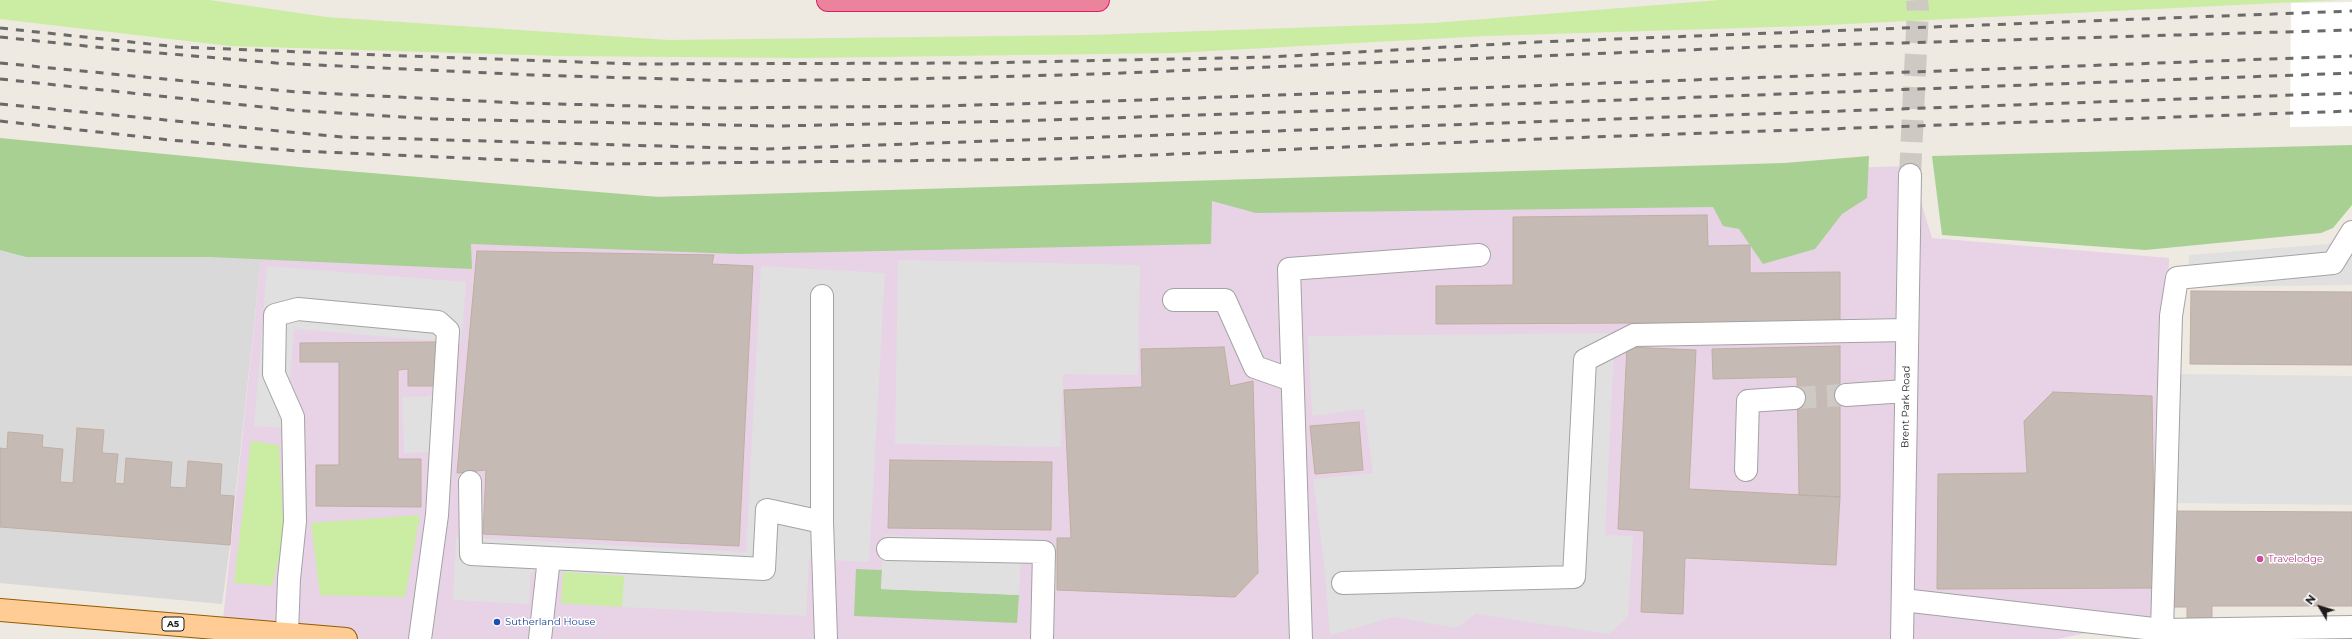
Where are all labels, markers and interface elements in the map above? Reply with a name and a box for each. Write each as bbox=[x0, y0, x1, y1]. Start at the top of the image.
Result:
street label: Brent Park Road bbox=[1899, 366, 1913, 448]
place label: Travelodge bbox=[2268, 553, 2323, 565]
marker: Travelodge bbox=[2255, 554, 2265, 564]
north arrow bbox=[2300, 587, 2340, 627]
text: N bbox=[2302, 592, 2319, 607]
place label: Sutherland House bbox=[505, 616, 595, 628]
road number: A5 bbox=[162, 617, 184, 631]
marker: Sutherland House bbox=[492, 617, 502, 627]

